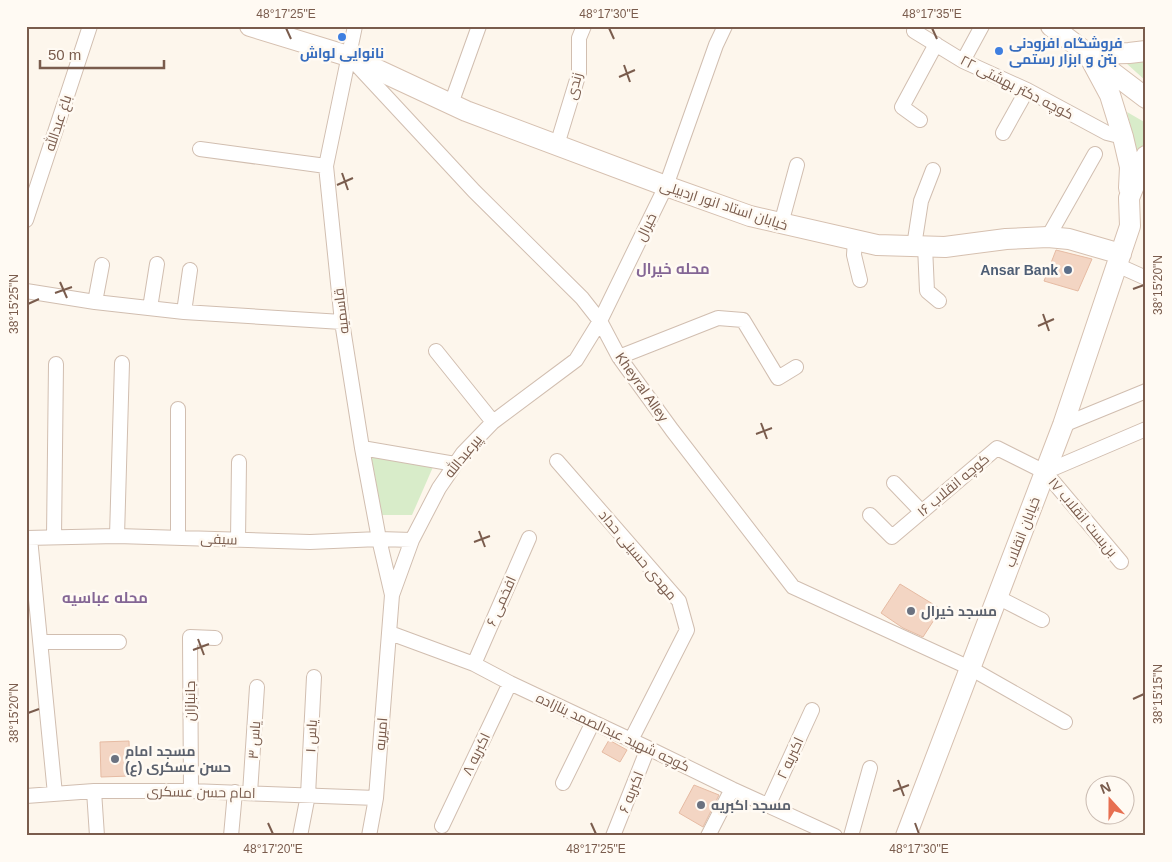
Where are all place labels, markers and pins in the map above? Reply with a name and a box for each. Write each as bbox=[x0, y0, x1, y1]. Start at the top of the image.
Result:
marker: نانوایی لواش bbox=[336, 31, 348, 43]
place label: فروشگاه افزودنی بتن و ابزار رستمی bbox=[1009, 35, 1123, 68]
place label: نانوایی لواش bbox=[300, 45, 384, 62]
marker: فروشگاه افزودنی بتن و ابزار رستمی bbox=[993, 45, 1005, 57]
place label: Ansar Bank bbox=[980, 262, 1058, 278]
marker: Ansar Bank bbox=[1062, 264, 1074, 276]
place label: مسجد خیرال bbox=[921, 603, 997, 620]
marker: مسجد خیرال bbox=[905, 605, 917, 617]
place label: مسجد امام حسن عسکری (ع) bbox=[125, 743, 231, 777]
marker: مسجد امام حسن عسکری (ع) bbox=[109, 753, 121, 765]
place label: مسجد اکبریه bbox=[711, 797, 791, 814]
marker: مسجد اکبریه bbox=[695, 799, 707, 811]

